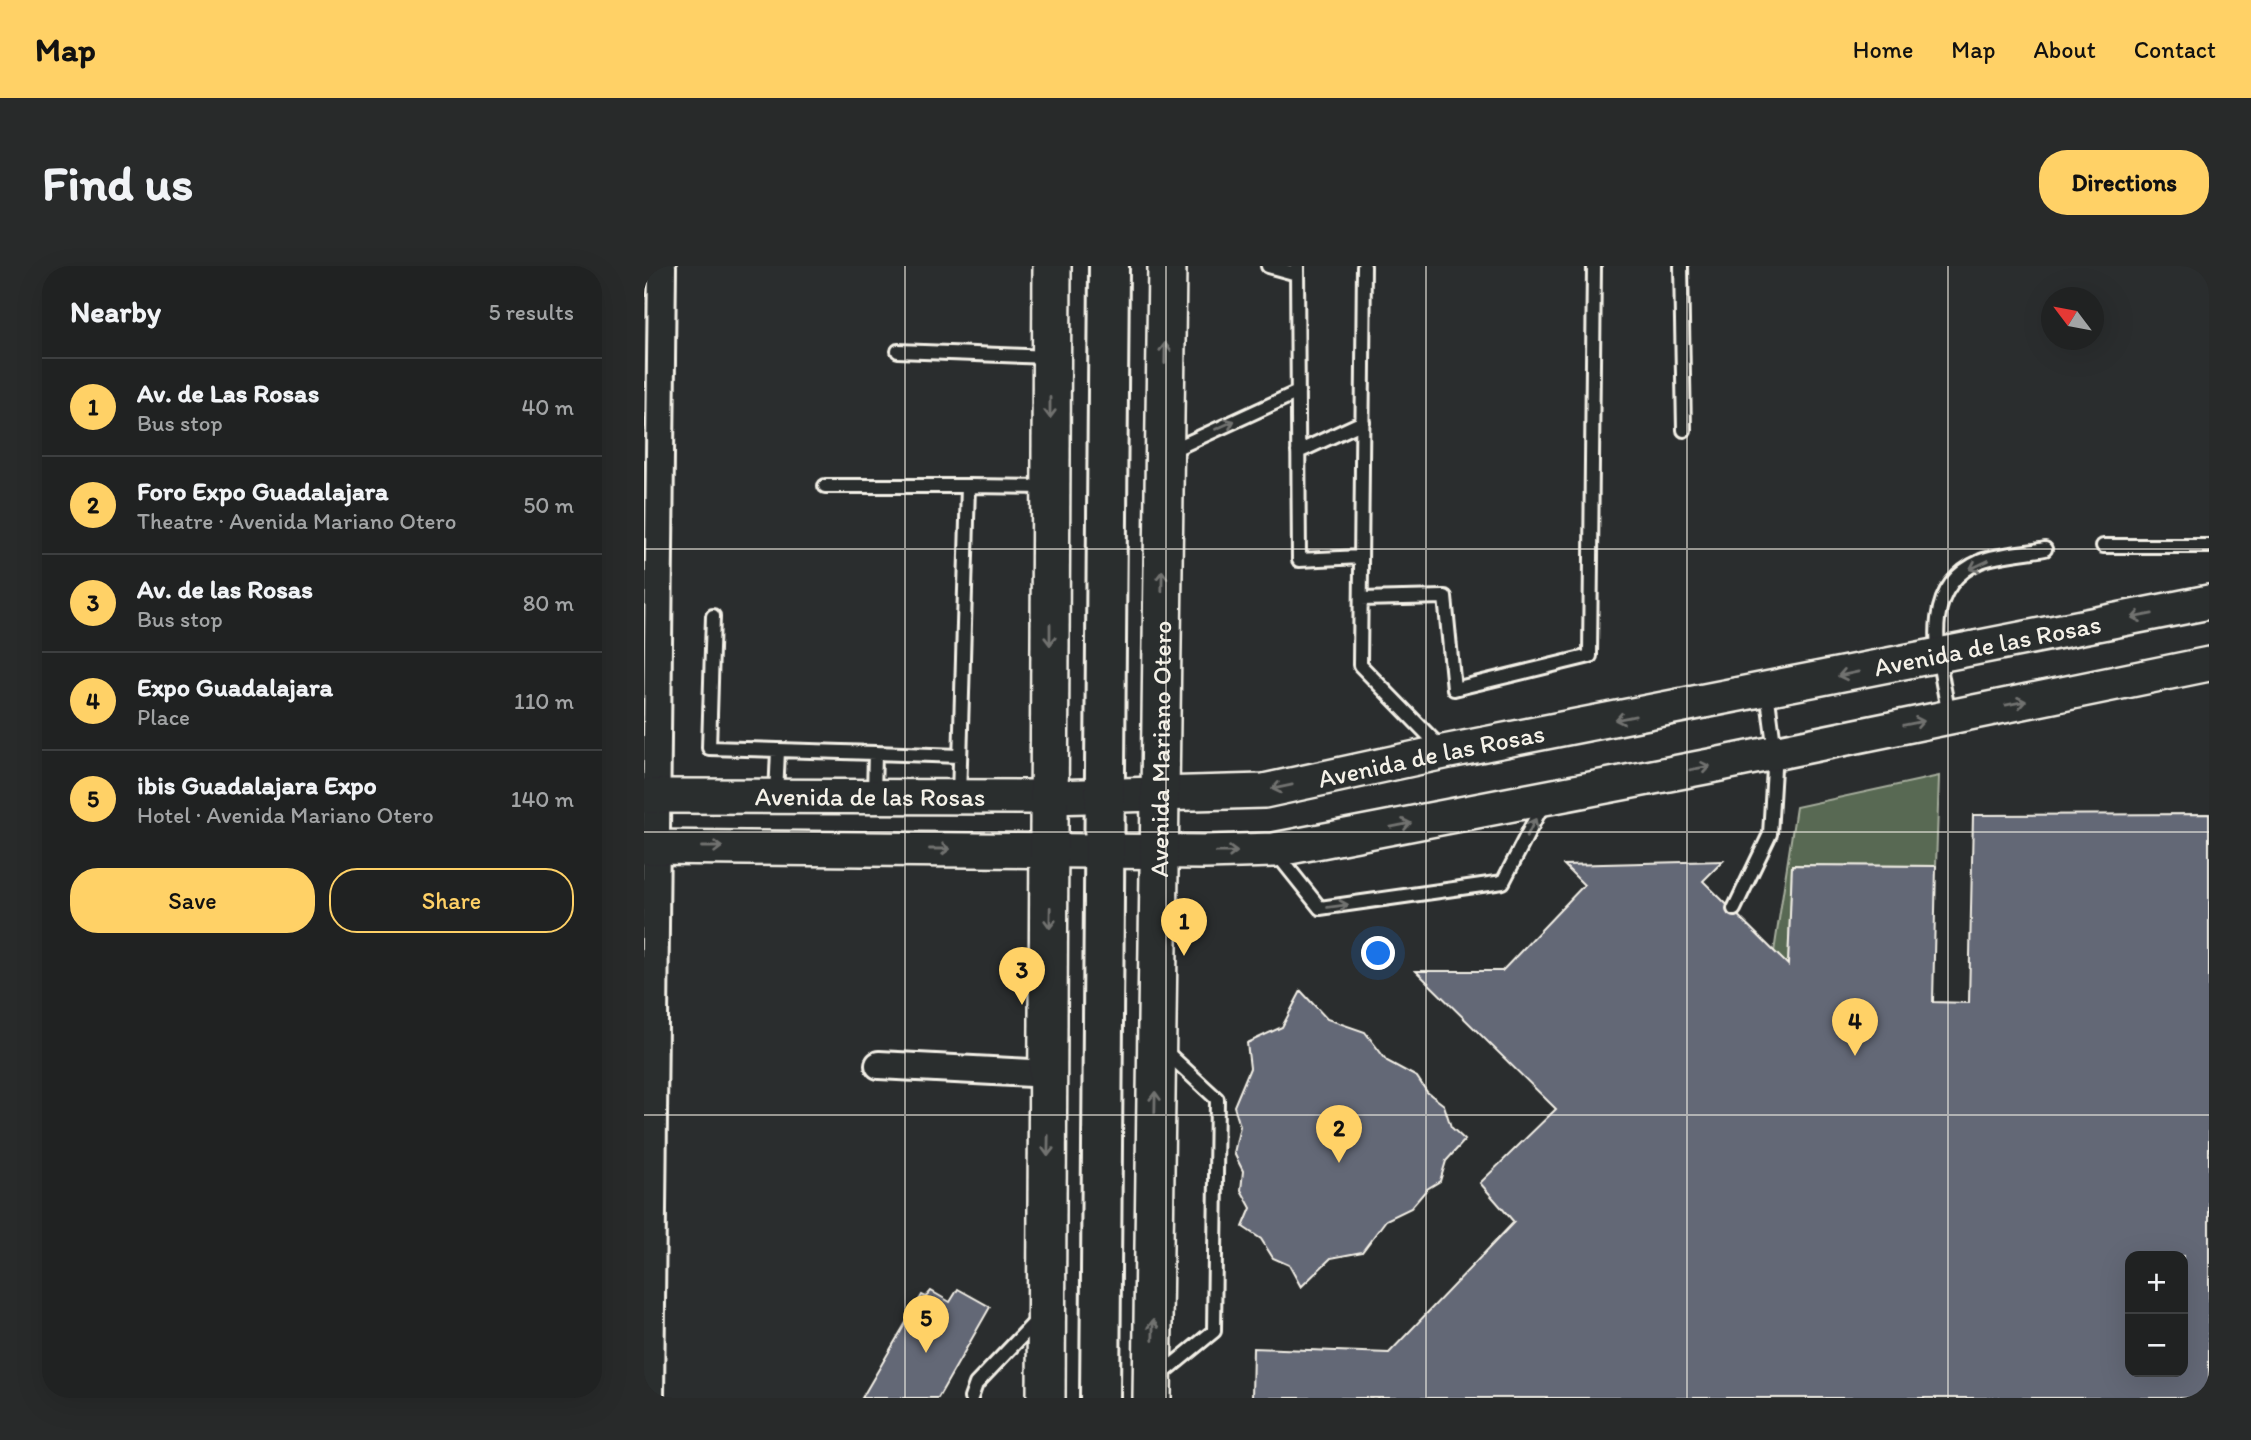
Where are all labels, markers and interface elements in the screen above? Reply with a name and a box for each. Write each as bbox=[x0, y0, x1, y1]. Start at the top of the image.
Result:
text: Map bbox=[35, 30, 96, 69]
text: Home bbox=[1853, 35, 1913, 64]
text: Map bbox=[1951, 35, 1995, 64]
text: About bbox=[2033, 35, 2096, 64]
text: Contact bbox=[2134, 35, 2216, 64]
button: Directions bbox=[2039, 150, 2209, 215]
text: Find us bbox=[42, 153, 193, 212]
north arrow bbox=[2041, 287, 2104, 350]
text: Nearby bbox=[70, 293, 161, 330]
text: 5 results bbox=[488, 298, 574, 326]
one-way arrow bbox=[1158, 342, 1172, 365]
text: Av. de Las Rosas bbox=[137, 377, 319, 409]
text: 1 bbox=[88, 393, 98, 421]
text: 40 m bbox=[521, 393, 574, 421]
one-way arrow bbox=[1043, 396, 1057, 419]
text: Bus stop bbox=[137, 409, 223, 437]
one-way arrow bbox=[1214, 418, 1236, 431]
text: Foro Expo Guadalajara bbox=[137, 475, 389, 507]
text: 2 bbox=[87, 491, 99, 519]
text: 50 m bbox=[523, 491, 574, 519]
text: Theatre · Avenida Mariano Otero bbox=[137, 507, 456, 535]
one-way arrow bbox=[1969, 558, 1990, 572]
one-way arrow bbox=[1155, 569, 1168, 592]
text: Av. de las Rosas bbox=[137, 573, 313, 605]
text: 3 bbox=[87, 589, 99, 617]
text: 80 m bbox=[523, 589, 574, 617]
text: Bus stop bbox=[137, 605, 223, 633]
street label: Avenida de las Rosas bbox=[1871, 608, 2104, 683]
one-way arrow bbox=[2131, 609, 2154, 623]
street label: Avenida Mariano Otero bbox=[1143, 620, 1178, 878]
one-way arrow bbox=[1043, 623, 1057, 646]
one-way arrow bbox=[1837, 668, 1860, 682]
text: Expo Guadalajara bbox=[137, 671, 333, 703]
text: 4 bbox=[86, 687, 100, 715]
text: 110 m bbox=[514, 687, 574, 715]
one-way arrow bbox=[2004, 696, 2027, 709]
text: Place bbox=[137, 703, 190, 731]
one-way arrow bbox=[1614, 712, 1637, 725]
one-way arrow bbox=[1902, 716, 1925, 730]
street label: Avenida de las Rosas bbox=[1315, 717, 1547, 795]
one-way arrow bbox=[1688, 761, 1711, 774]
text: ibis Guadalajara Expo bbox=[137, 769, 377, 801]
street label: Avenida de las Rosas bbox=[755, 780, 985, 813]
one-way arrow bbox=[1271, 781, 1294, 795]
text: 5 bbox=[87, 785, 99, 813]
text: 140 m bbox=[511, 785, 574, 813]
text: Hotel · Avenida Mariano Otero bbox=[137, 801, 434, 829]
one-way arrow bbox=[1389, 817, 1412, 831]
one-way arrow bbox=[1524, 818, 1538, 839]
one-way arrow bbox=[700, 840, 723, 854]
one-way arrow bbox=[928, 842, 951, 856]
one-way arrow bbox=[1215, 845, 1238, 859]
button: Save bbox=[70, 868, 315, 933]
button: Share bbox=[329, 868, 574, 933]
pin: 1 bbox=[1161, 898, 1207, 956]
one-way arrow bbox=[1326, 899, 1349, 912]
one-way arrow bbox=[1044, 906, 1057, 929]
your location bbox=[1361, 936, 1395, 970]
pin: 3 bbox=[999, 947, 1045, 1005]
pin: 4 bbox=[1832, 998, 1878, 1056]
one-way arrow bbox=[1148, 1091, 1162, 1114]
pin: 2 bbox=[1316, 1105, 1362, 1163]
one-way arrow bbox=[1042, 1134, 1055, 1157]
map controls bbox=[2125, 1251, 2188, 1377]
button: + bbox=[2125, 1251, 2188, 1314]
pin: 5 bbox=[903, 1295, 949, 1353]
button: − bbox=[2125, 1314, 2188, 1377]
one-way arrow bbox=[1146, 1319, 1159, 1342]

